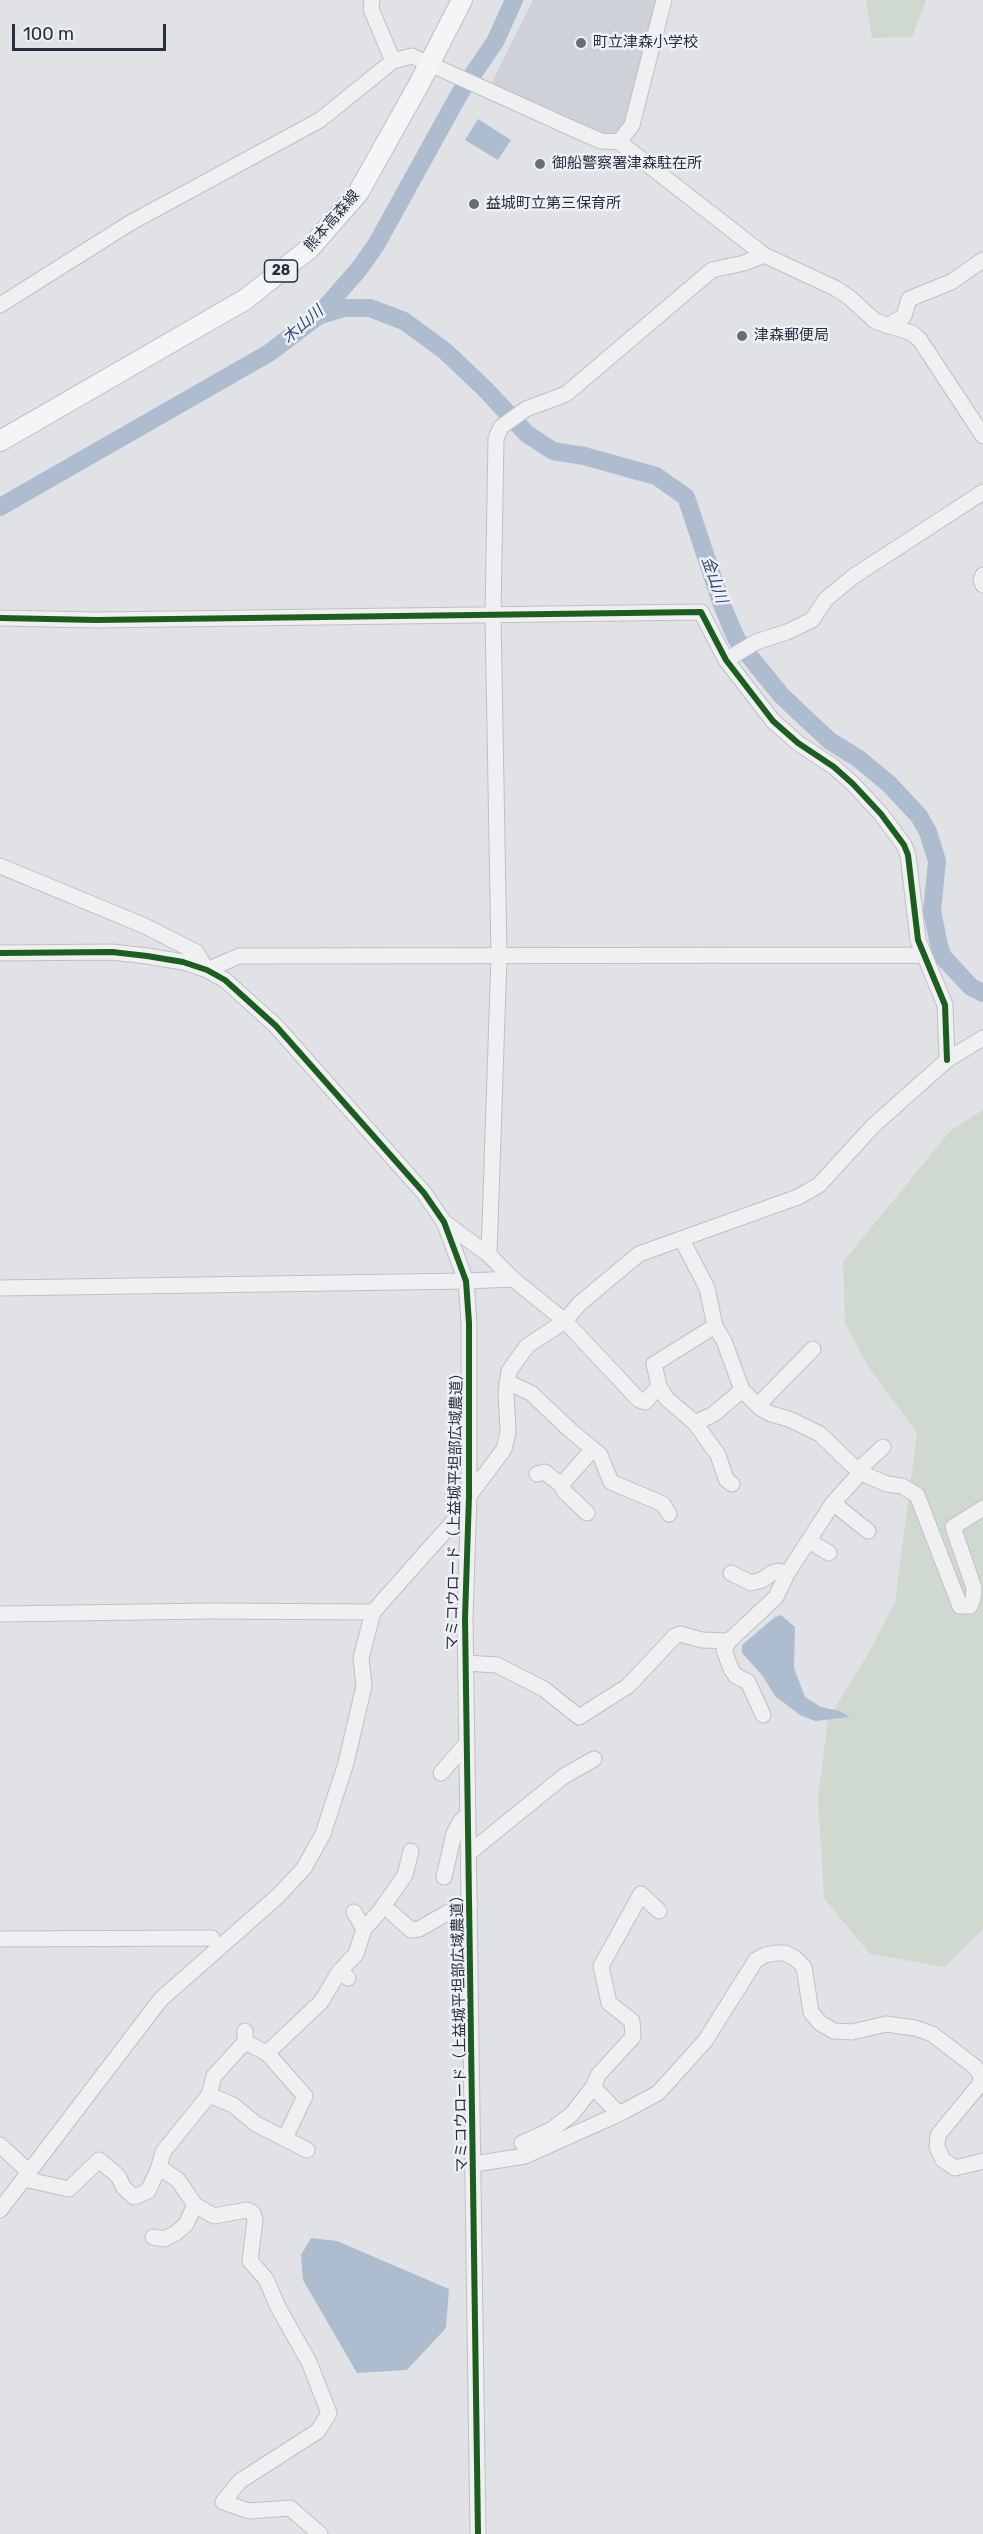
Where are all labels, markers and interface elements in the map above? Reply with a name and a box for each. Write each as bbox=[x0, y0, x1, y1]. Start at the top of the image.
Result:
scale bar bbox=[15, 12, 170, 50]
text: 100 m bbox=[23, 23, 74, 45]
place label: 町立津森小学校 bbox=[593, 34, 698, 52]
marker: 町立津森小学校 bbox=[574, 36, 588, 50]
place label: 御船警察署津森駐在所 bbox=[552, 155, 702, 173]
marker: 御船警察署津森駐在所 bbox=[533, 157, 547, 171]
street label: 熊本高森線 bbox=[301, 187, 363, 255]
place label: 益城町立第三保育所 bbox=[486, 195, 621, 213]
marker: 益城町立第三保育所 bbox=[467, 197, 481, 211]
road number: 28 bbox=[264, 260, 298, 282]
water label: 木山川 bbox=[279, 302, 327, 348]
place label: 津森郵便局 bbox=[754, 327, 829, 345]
marker: 津森郵便局 bbox=[735, 329, 749, 343]
water label: 金山川 bbox=[697, 554, 731, 606]
street label: マミコウロード（上益城平坦部広域農道） bbox=[444, 1365, 466, 1651]
street label: マミコウロード（上益城平坦部広域農道） bbox=[449, 1887, 471, 2173]

